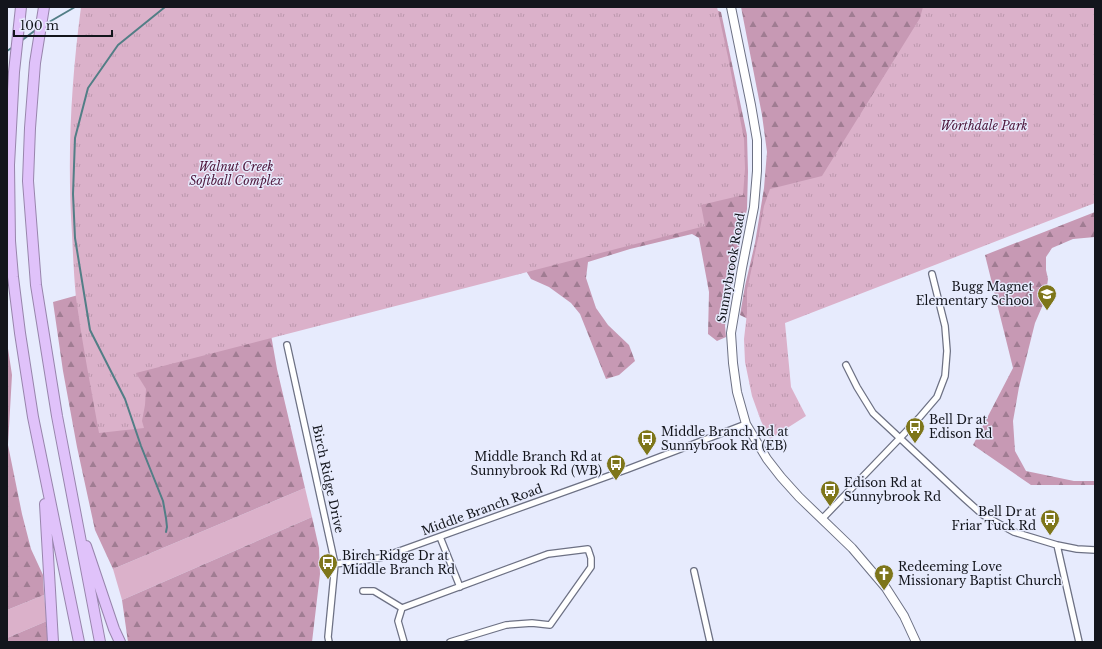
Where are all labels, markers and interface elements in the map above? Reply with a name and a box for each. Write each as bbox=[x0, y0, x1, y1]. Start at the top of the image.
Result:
scale bar bbox=[14, 12, 112, 38]
text: 100 m bbox=[20, 18, 59, 33]
park label: Worthdale Park bbox=[940, 118, 1028, 133]
park label: Walnut Creek Softball Complex bbox=[189, 159, 283, 188]
street label: Sunnybrook Road bbox=[713, 212, 748, 324]
place label: Bugg Magnet Elementary School bbox=[916, 279, 1033, 308]
school or university icon: Bugg Magnet Elementary School bbox=[1036, 283, 1058, 311]
place label: Bell Dr at Edison Rd bbox=[929, 412, 992, 441]
bus stop icon: Bell Dr at Edison Rd bbox=[904, 416, 926, 444]
street label: Birch Ridge Drive bbox=[310, 423, 347, 535]
place label: Middle Branch Rd at Sunnybrook Rd (EB) bbox=[661, 424, 789, 453]
bus stop icon: Middle Branch Rd at Sunnybrook Rd (EB) bbox=[636, 428, 658, 456]
place label: Middle Branch Rd at Sunnybrook Rd (WB) bbox=[470, 449, 602, 478]
bus stop icon: Middle Branch Rd at Sunnybrook Rd (WB) bbox=[605, 453, 627, 481]
place label: Edison Rd at Sunnybrook Rd bbox=[844, 475, 941, 504]
bus stop icon: Edison Rd at Sunnybrook Rd bbox=[819, 479, 841, 507]
street label: Middle Branch Road bbox=[419, 481, 544, 538]
place label: Bell Dr at Friar Tuck Rd bbox=[952, 504, 1036, 533]
bus stop icon: Bell Dr at Friar Tuck Rd bbox=[1039, 508, 1061, 536]
place label: Birch Ridge Dr at Middle Branch Rd bbox=[342, 548, 455, 577]
bus stop icon: Birch Ridge Dr at Middle Branch Rd bbox=[317, 552, 339, 580]
place label: Redeeming Love Missionary Baptist Church bbox=[898, 559, 1062, 588]
church icon: Redeeming Love Missionary Baptist Church bbox=[873, 563, 895, 591]

